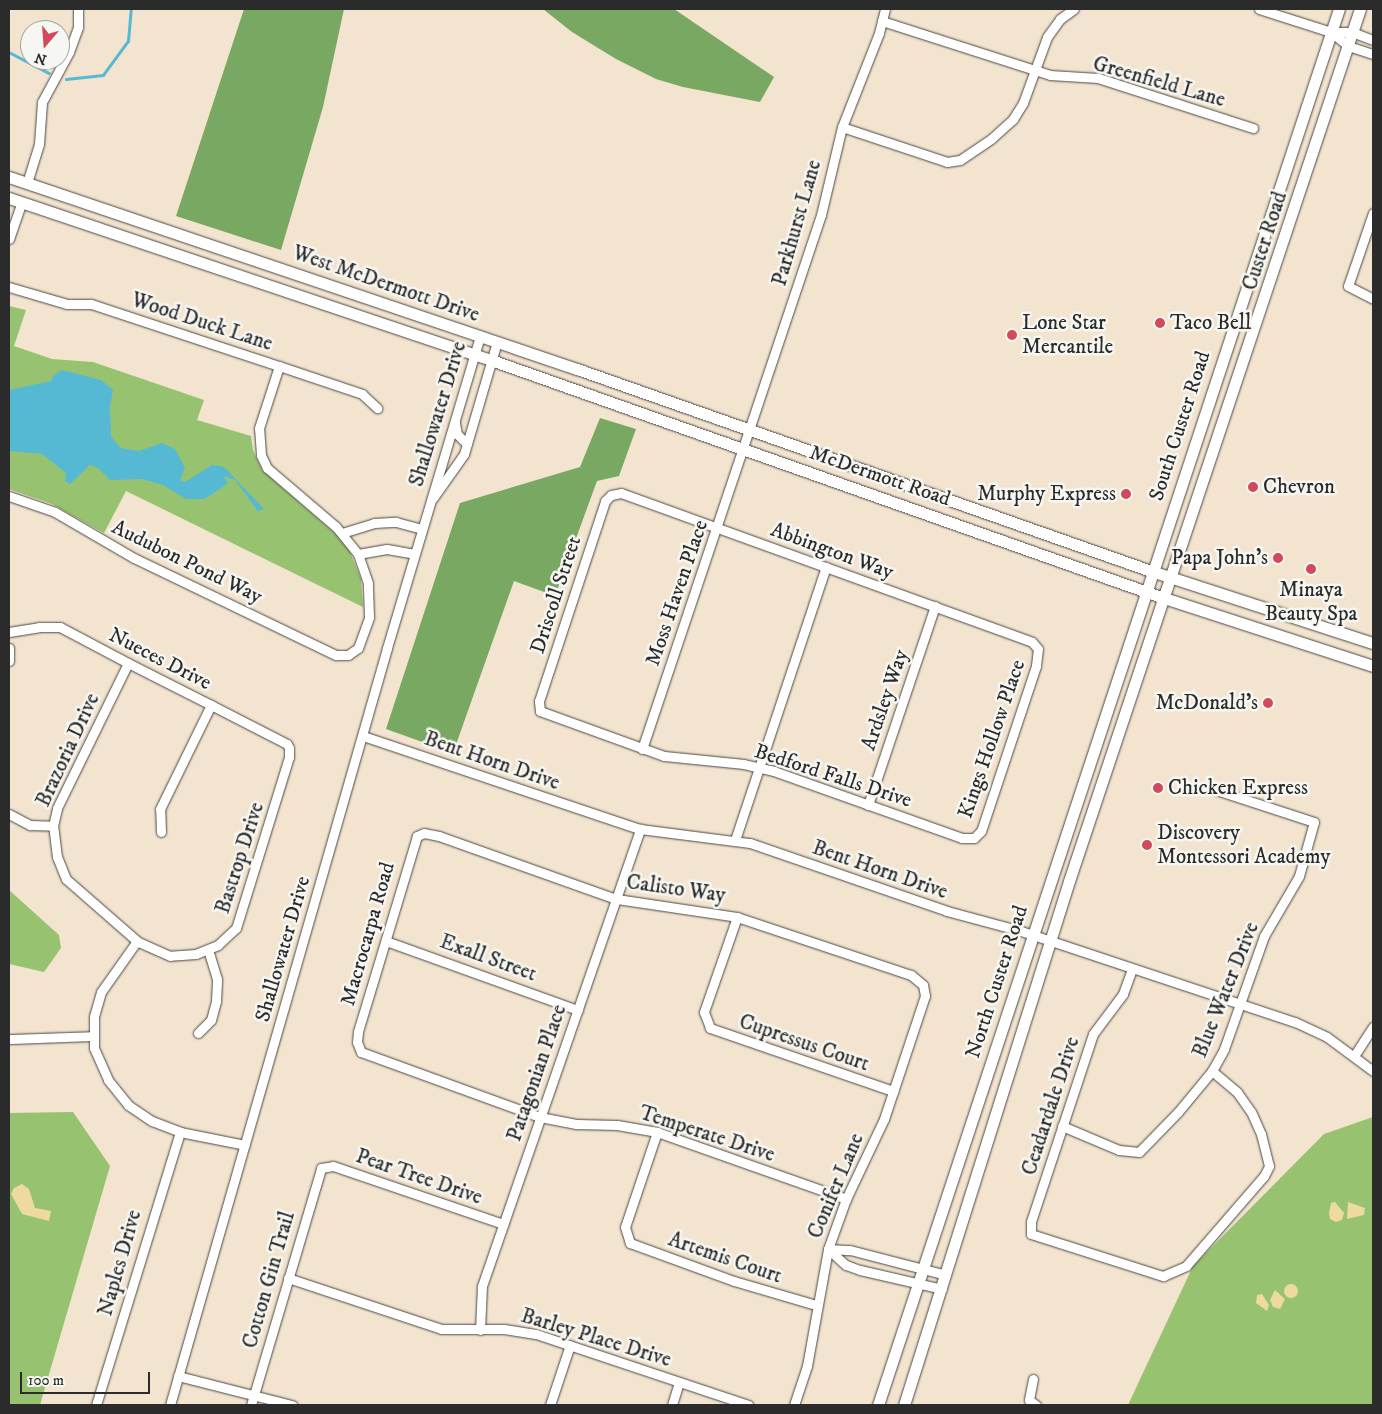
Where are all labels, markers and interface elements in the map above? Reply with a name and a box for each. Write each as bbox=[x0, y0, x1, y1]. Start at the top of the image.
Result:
north arrow bbox=[20, 20, 70, 70]
text: N bbox=[32, 48, 49, 69]
street label: Greenfield Lane bbox=[1090, 51, 1228, 113]
street label: Parkhurst Lane bbox=[767, 157, 827, 289]
street label: Custer Road bbox=[1237, 188, 1293, 294]
street label: West McDermott Drive bbox=[289, 240, 483, 328]
street label: Wood Duck Lane bbox=[128, 287, 276, 357]
place label: Lone Star Mercantile bbox=[1022, 310, 1113, 360]
place label: Taco Bell bbox=[1170, 310, 1251, 336]
marker: Taco Bell bbox=[1154, 317, 1166, 329]
marker: Lone Star Mercantile bbox=[1006, 329, 1018, 341]
street label: Shallowater Drive bbox=[404, 338, 472, 490]
street label: South Custer Road bbox=[1144, 348, 1216, 504]
street label: McDermott Road bbox=[806, 440, 954, 512]
place label: Chevron bbox=[1263, 474, 1335, 500]
place label: Murphy Express bbox=[977, 481, 1116, 507]
marker: Chevron bbox=[1247, 481, 1259, 493]
marker: Murphy Express bbox=[1120, 488, 1132, 500]
street label: Audubon Pond Way bbox=[108, 515, 266, 609]
street label: Moss Haven Place bbox=[640, 517, 714, 669]
street label: Abbington Way bbox=[767, 517, 897, 585]
street label: Driscoll Street bbox=[525, 533, 587, 657]
place label: Papa John's bbox=[1171, 545, 1268, 571]
marker: Papa John's bbox=[1272, 552, 1284, 564]
marker: Minaya Beauty Spa bbox=[1305, 563, 1317, 575]
place label: Minaya Beauty Spa bbox=[1265, 577, 1357, 627]
street label: Nueces Drive bbox=[105, 622, 215, 696]
street label: Ardsley Way bbox=[856, 646, 914, 754]
street label: Kings Hollow Place bbox=[953, 656, 1031, 822]
street label: Brazoria Drive bbox=[31, 689, 105, 811]
place label: McDonald's bbox=[1155, 690, 1258, 716]
marker: McDonald's bbox=[1262, 697, 1274, 709]
street label: Bent Horn Drive bbox=[421, 726, 563, 796]
street label: Bedford Falls Drive bbox=[751, 739, 915, 813]
place label: Chicken Express bbox=[1168, 775, 1308, 801]
marker: Chicken Express bbox=[1152, 782, 1164, 794]
street label: Bastrop Drive bbox=[210, 799, 270, 917]
place label: Discovery Montessori Academy bbox=[1157, 820, 1330, 870]
street label: Bent Horn Drive bbox=[809, 835, 951, 905]
marker: Discovery Montessori Academy bbox=[1141, 839, 1153, 851]
street label: Macrocarpa Road bbox=[335, 859, 401, 1009]
street label: Calisto Way bbox=[625, 870, 727, 908]
street label: Shallowater Drive bbox=[250, 873, 316, 1025]
street label: North Custer Road bbox=[960, 902, 1034, 1062]
street label: Blue Water Drive bbox=[1187, 918, 1265, 1062]
street label: Exall Street bbox=[436, 929, 540, 987]
street label: Patagonian Place bbox=[502, 1001, 572, 1145]
street label: Cupressus Court bbox=[736, 1009, 872, 1077]
street label: Ceadardale Drive bbox=[1017, 1033, 1085, 1179]
street label: Temperate Drive bbox=[636, 1100, 778, 1168]
street label: Conifer Lane bbox=[803, 1130, 869, 1242]
street label: Pear Tree Drive bbox=[352, 1144, 486, 1210]
street label: Naples Drive bbox=[93, 1207, 147, 1319]
street label: Cotton Gin Trail bbox=[237, 1209, 301, 1351]
street label: Artemis Court bbox=[665, 1227, 785, 1289]
street label: Barley Place Drive bbox=[518, 1303, 674, 1373]
scale bar bbox=[22, 1362, 152, 1394]
text: 100 m bbox=[28, 1371, 64, 1390]

